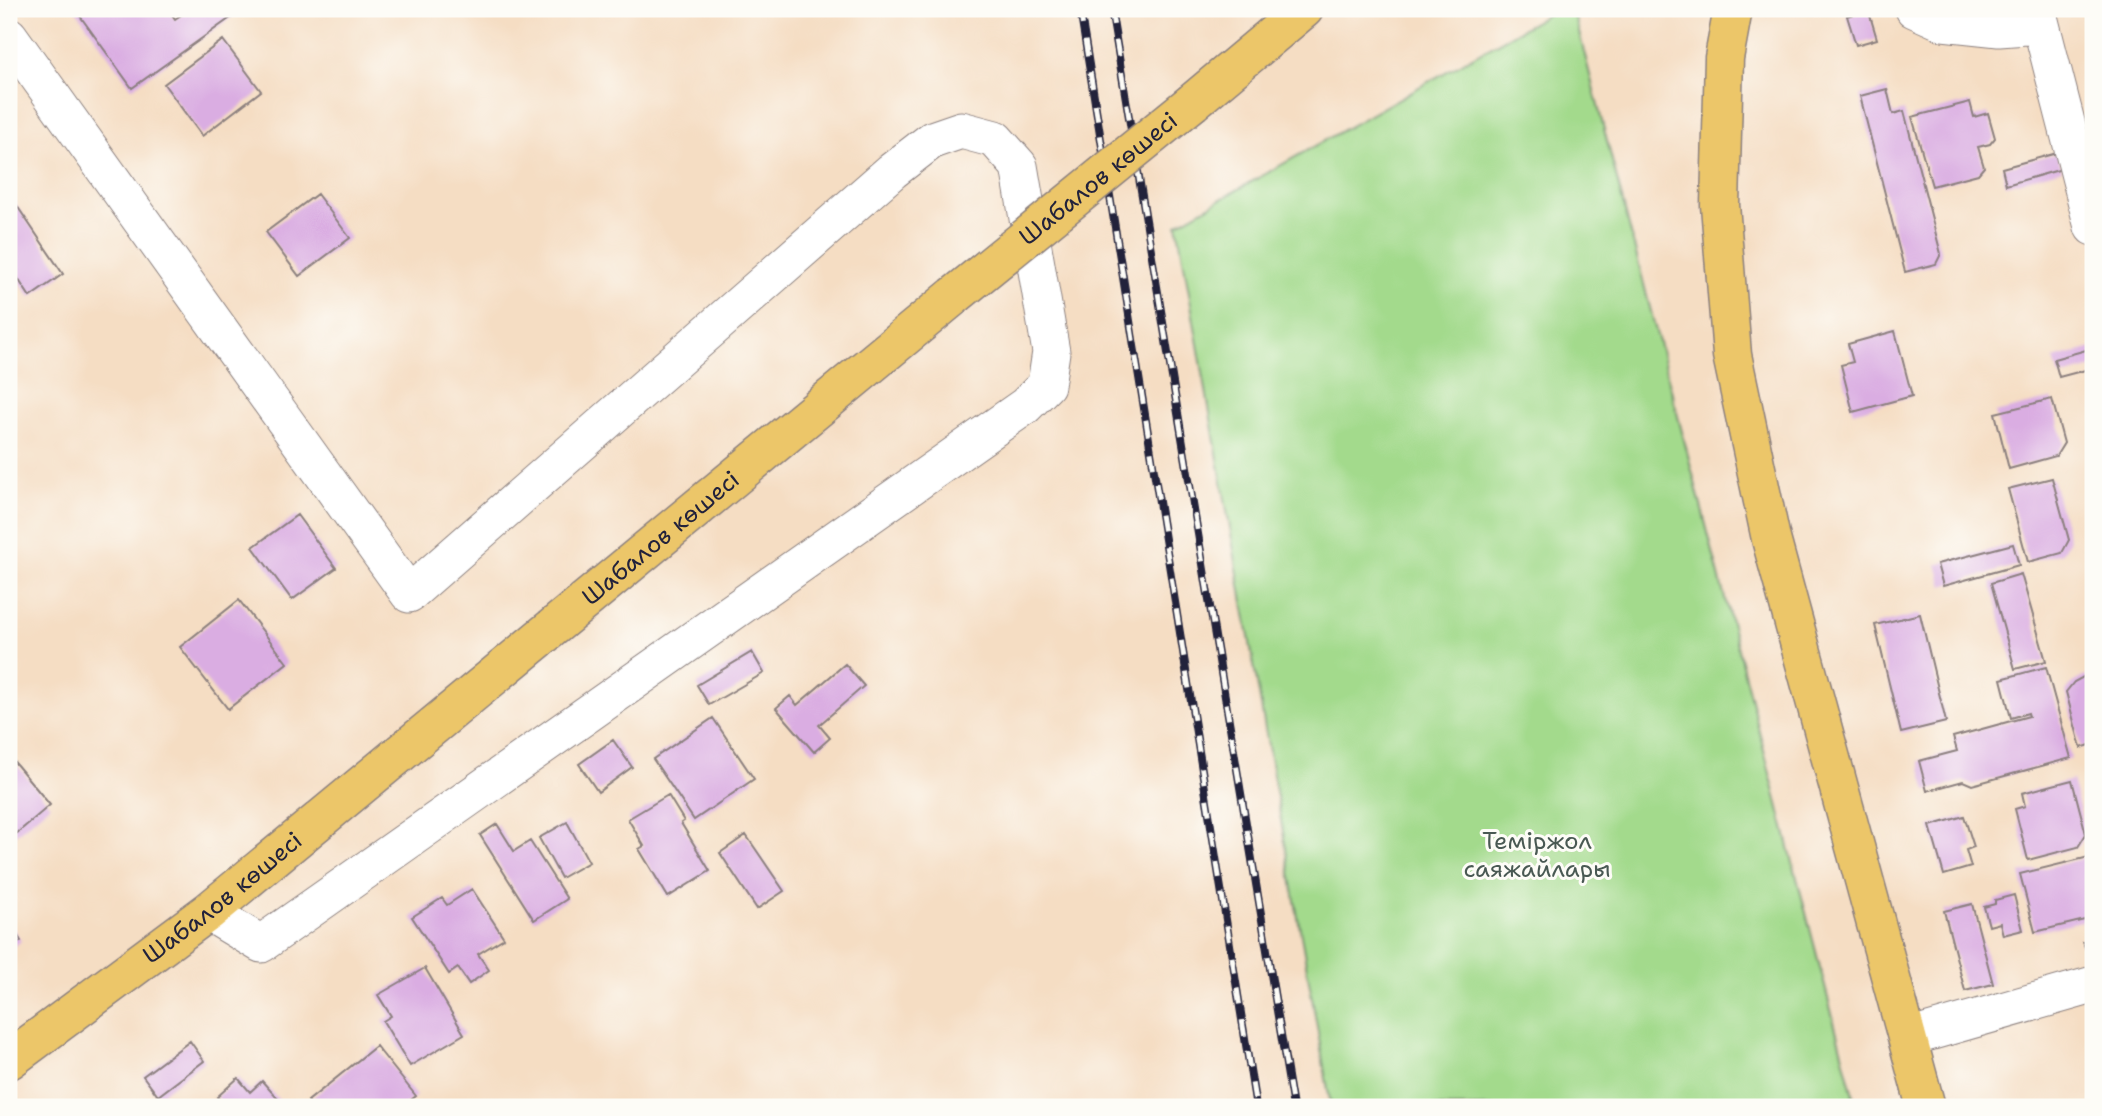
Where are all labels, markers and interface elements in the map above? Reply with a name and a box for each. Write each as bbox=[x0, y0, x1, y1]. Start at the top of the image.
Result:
street label: Шабалов көшесі bbox=[1012, 105, 1184, 253]
street label: Шабалов көшесі bbox=[575, 464, 746, 613]
street label: Шабалов көшесі bbox=[136, 825, 309, 971]
park label: Теміржол саяжайлары bbox=[1463, 825, 1611, 885]

